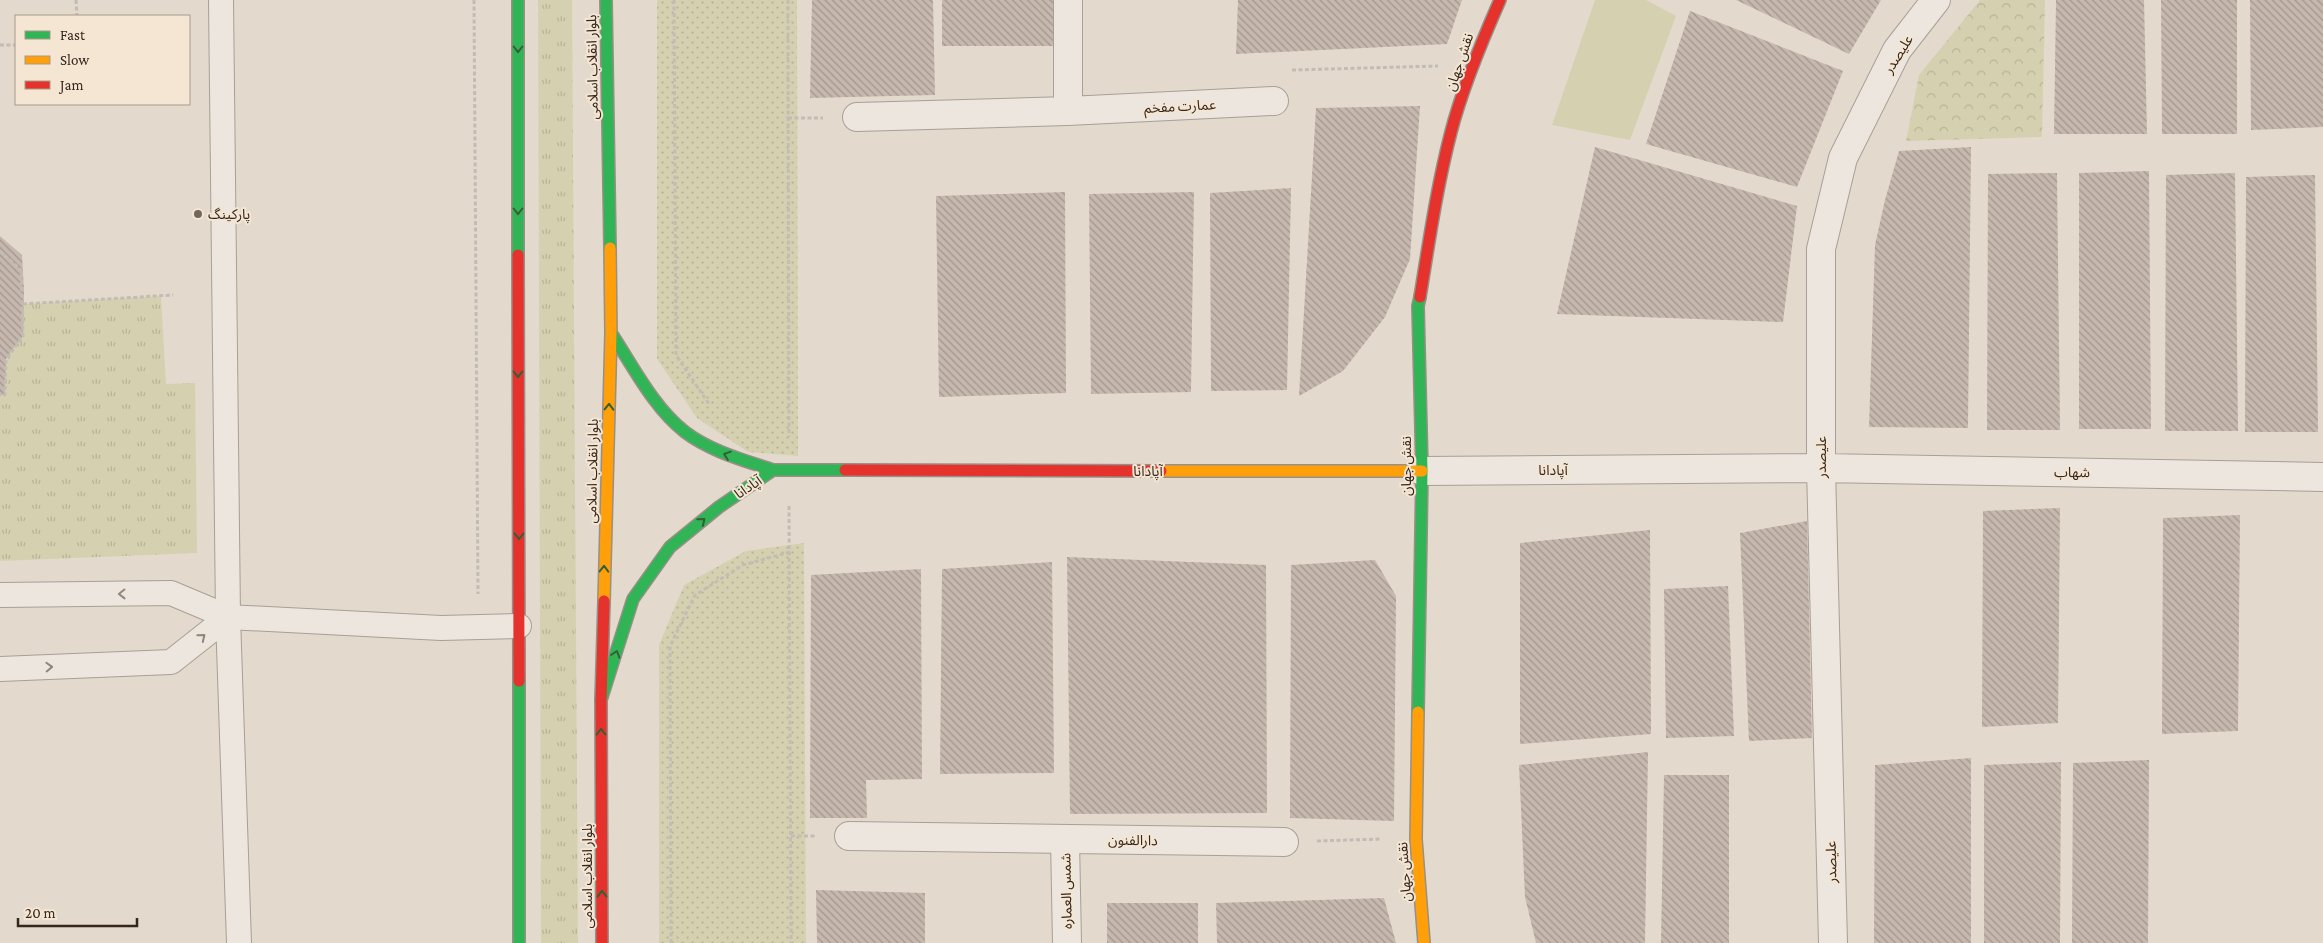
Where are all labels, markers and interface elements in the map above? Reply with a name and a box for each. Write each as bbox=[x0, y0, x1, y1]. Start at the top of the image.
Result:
street label: بلوار انقلاب اسلامی bbox=[583, 14, 602, 120]
legend bbox=[15, 15, 190, 105]
text: Fast bbox=[60, 27, 86, 43]
street label: نقش جهان bbox=[1442, 31, 1477, 93]
street label: علیصدر bbox=[1879, 32, 1917, 78]
one-way arrow bbox=[513, 45, 523, 53]
text: Slow bbox=[60, 52, 90, 68]
text: Jam bbox=[58, 77, 83, 94]
street label: عمارت مفخم bbox=[1144, 96, 1217, 119]
place label: پارکینگ bbox=[208, 206, 250, 224]
marker: پارکینگ bbox=[192, 208, 204, 220]
one-way arrow bbox=[513, 208, 523, 215]
one-way arrow bbox=[513, 370, 523, 378]
one-way arrow bbox=[603, 403, 614, 411]
street label: بلوار انقلاب اسلامی bbox=[583, 418, 602, 524]
street label: نقش جهان bbox=[1398, 436, 1415, 496]
street label: علیصدر bbox=[1813, 436, 1830, 479]
one-way arrow bbox=[723, 451, 732, 461]
street label: آپادانا bbox=[1538, 462, 1569, 480]
street label: آپادانا bbox=[1133, 463, 1164, 481]
street label: شهاب bbox=[2054, 464, 2090, 481]
street label: آپادانا bbox=[731, 472, 767, 504]
one-way arrow bbox=[696, 518, 705, 526]
one-way arrow bbox=[514, 532, 524, 540]
one-way arrow bbox=[599, 565, 610, 573]
one-way arrow bbox=[118, 589, 126, 599]
one-way arrow bbox=[196, 635, 205, 643]
one-way arrow bbox=[610, 650, 620, 659]
one-way arrow bbox=[45, 662, 53, 672]
one-way arrow bbox=[596, 728, 606, 736]
street label: بلوار انقلاب اسلامی bbox=[579, 823, 596, 928]
street label: دارالفنون bbox=[1108, 832, 1158, 849]
street label: نقش جهان bbox=[1394, 841, 1415, 903]
street label: علیصدر bbox=[1823, 841, 1840, 884]
street label: شمس العماره bbox=[1057, 853, 1076, 929]
one-way arrow bbox=[597, 890, 607, 898]
scale bar bbox=[18, 896, 136, 928]
text: 20 m bbox=[25, 905, 56, 921]

